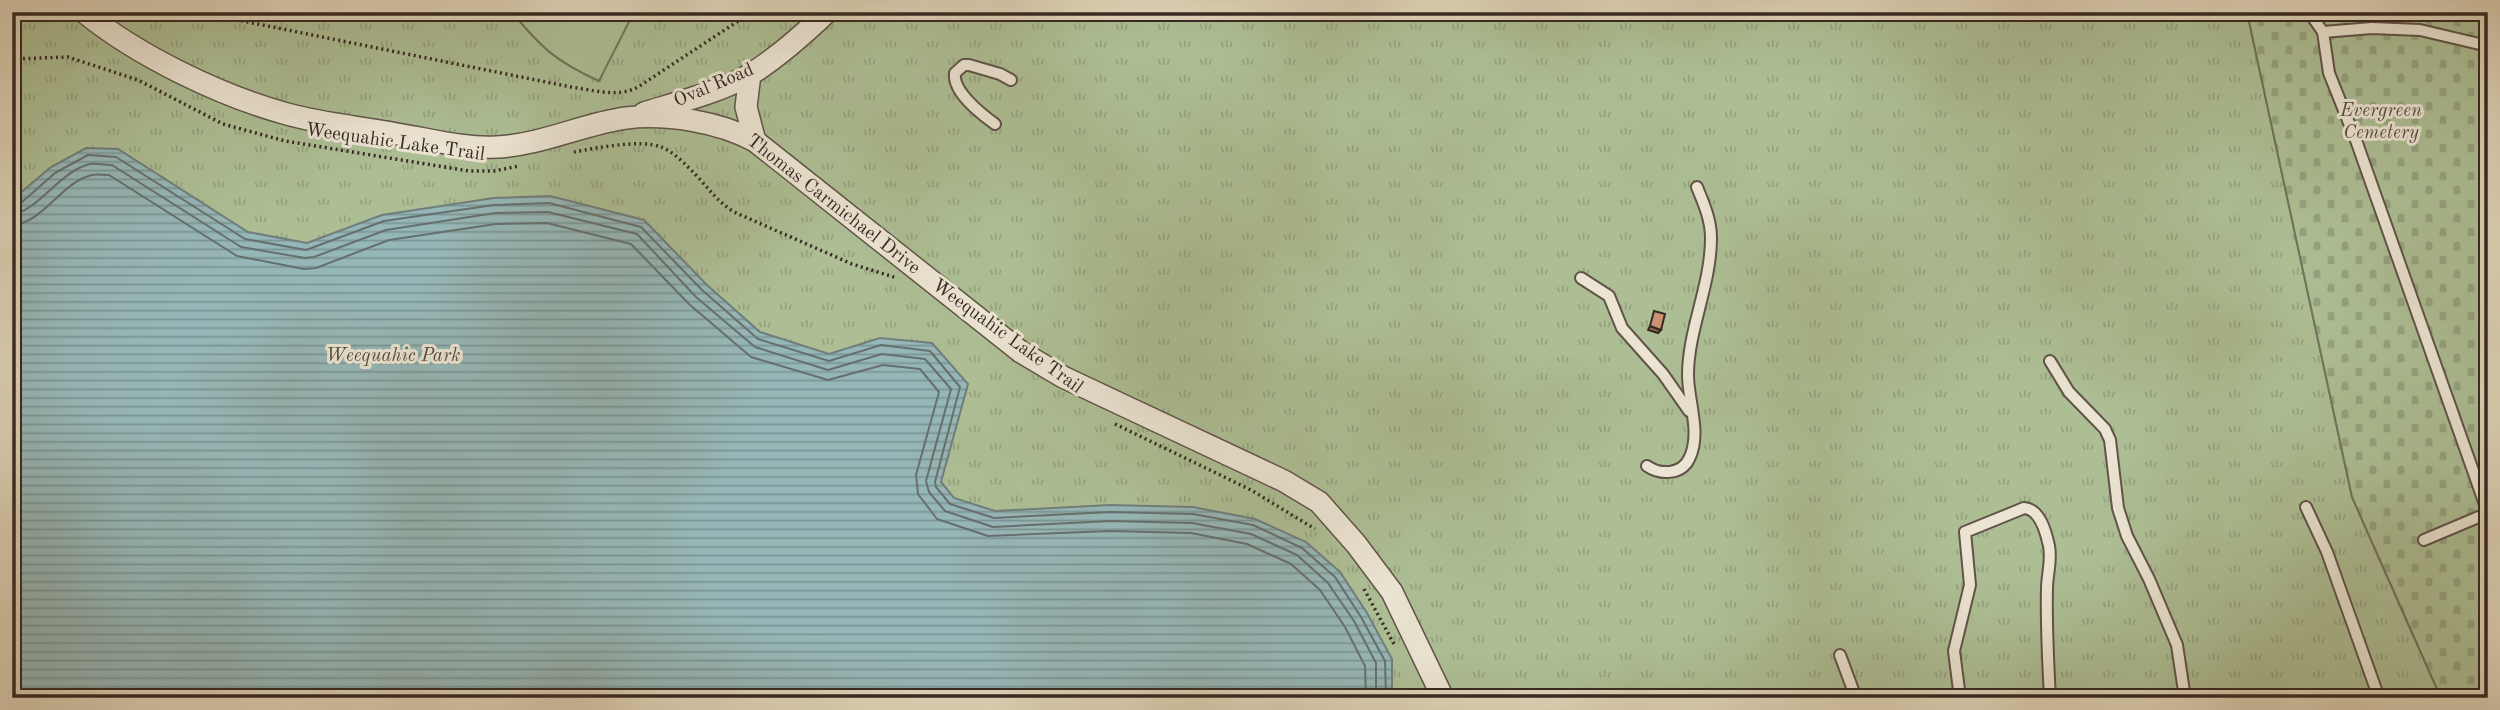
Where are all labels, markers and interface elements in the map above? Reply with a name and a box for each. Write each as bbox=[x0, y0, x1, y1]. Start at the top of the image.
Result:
street label: Oval Road bbox=[671, 61, 757, 111]
park label: Evergreen Cemetery bbox=[2339, 102, 2422, 143]
street label: Weequahic Lake Trail bbox=[304, 121, 486, 165]
street label: Thomas Carmichael Drive bbox=[743, 132, 923, 278]
street label: Weequahic Lake Trail bbox=[928, 276, 1086, 398]
park label: Weequahic Park bbox=[326, 347, 460, 366]

